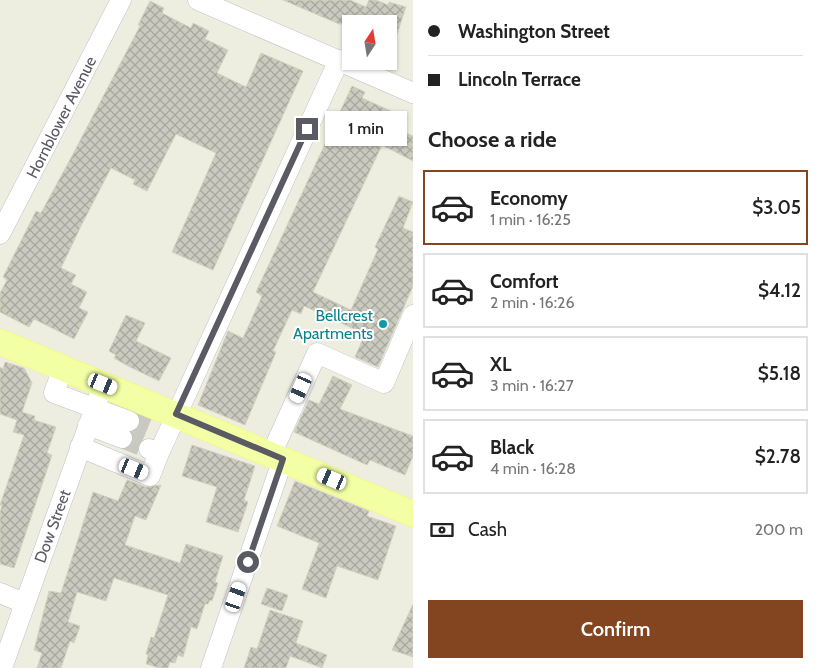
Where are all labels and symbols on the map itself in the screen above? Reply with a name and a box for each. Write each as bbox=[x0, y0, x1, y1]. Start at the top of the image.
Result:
north arrow bbox=[342, 15, 398, 70]
street label: Hornblower Avenue bbox=[22, 53, 100, 181]
callout: 1 min bbox=[324, 112, 407, 146]
route end bbox=[296, 118, 318, 140]
place label: Bellcrest Apartments bbox=[293, 306, 374, 343]
marker: Bellcrest Apartments bbox=[377, 318, 389, 330]
car bbox=[86, 371, 119, 397]
car bbox=[288, 371, 313, 405]
car bbox=[117, 456, 150, 482]
car bbox=[315, 466, 348, 492]
street label: Dow Street bbox=[30, 486, 75, 565]
route start bbox=[237, 551, 259, 573]
car bbox=[224, 580, 247, 614]

